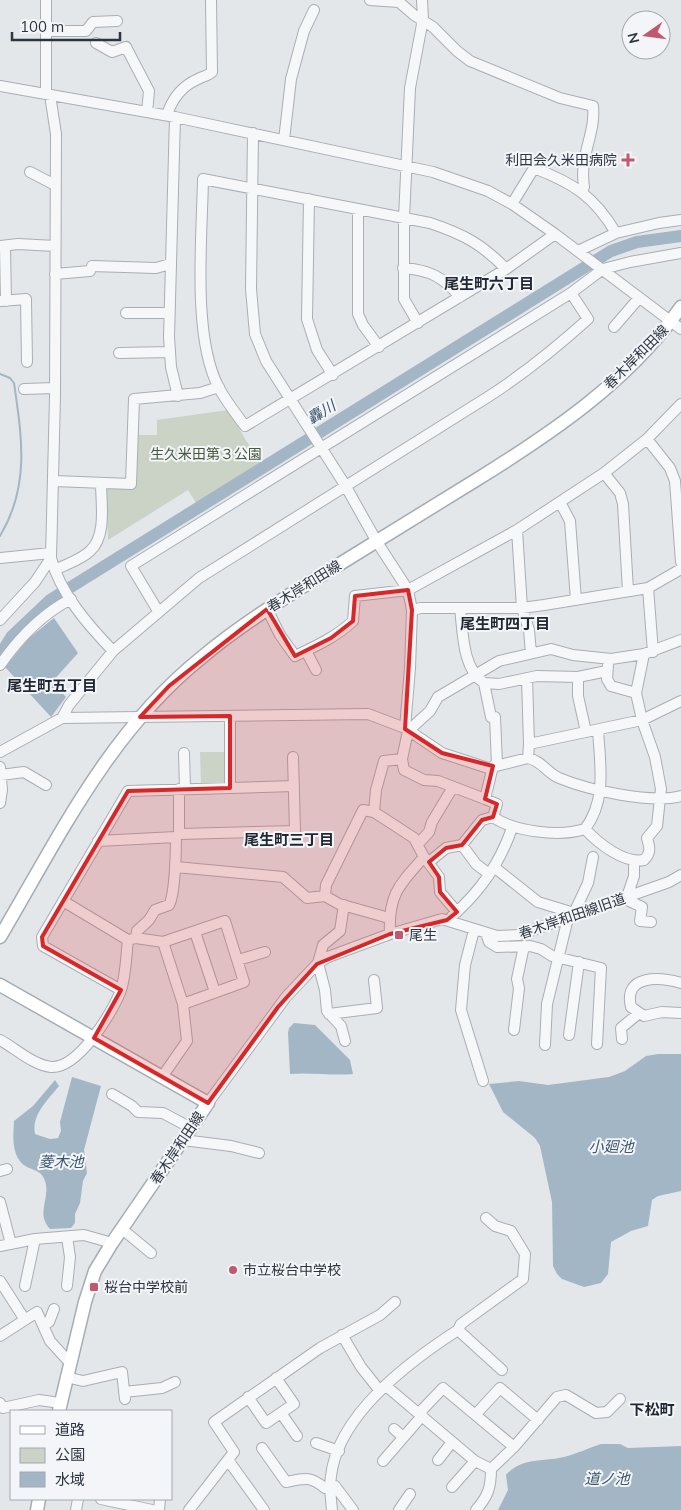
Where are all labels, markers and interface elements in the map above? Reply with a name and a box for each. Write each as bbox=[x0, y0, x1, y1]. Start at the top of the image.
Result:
scale bar bbox=[12, 10, 120, 42]
north arrow bbox=[621, 10, 671, 60]
text: 100 m bbox=[20, 17, 64, 36]
text: N bbox=[623, 31, 643, 45]
place label: 利田会久米田病院 bbox=[505, 151, 617, 169]
marker: 利田会久米田病院 bbox=[621, 153, 635, 167]
district label: 尾生町六丁目 bbox=[444, 274, 534, 293]
street label: 春木岸和田線 bbox=[600, 321, 672, 393]
water label: 轟川 bbox=[303, 395, 340, 428]
park label: 生久米田第３公園 bbox=[150, 445, 262, 463]
street label: 春木岸和田線 bbox=[264, 556, 344, 616]
district label: 尾生町四丁目 bbox=[460, 614, 550, 633]
district label: 尾生町五丁目 bbox=[7, 676, 97, 695]
district label: 尾生町三丁目 bbox=[244, 830, 334, 849]
street label: 春木岸和田線旧道 bbox=[516, 889, 628, 943]
place label: 尾生 bbox=[409, 926, 437, 944]
marker: 尾生 bbox=[393, 929, 405, 941]
street label: 春木岸和田線 bbox=[146, 1108, 208, 1188]
water label: 小廻池 bbox=[588, 1137, 635, 1156]
water label: 菱木池 bbox=[38, 1152, 85, 1171]
place label: 市立桜台中学校 bbox=[243, 1261, 341, 1279]
marker: 市立桜台中学校 bbox=[227, 1264, 239, 1276]
place label: 桜台中学校前 bbox=[104, 1278, 188, 1296]
marker: 桜台中学校前 bbox=[88, 1281, 100, 1293]
district label: 下松町 bbox=[629, 1400, 675, 1419]
legend bbox=[10, 1410, 172, 1500]
text: 道路 bbox=[55, 1420, 85, 1439]
text: 公園 bbox=[55, 1445, 85, 1464]
water label: 道ノ池 bbox=[584, 1469, 631, 1488]
text: 水域 bbox=[55, 1470, 85, 1489]

